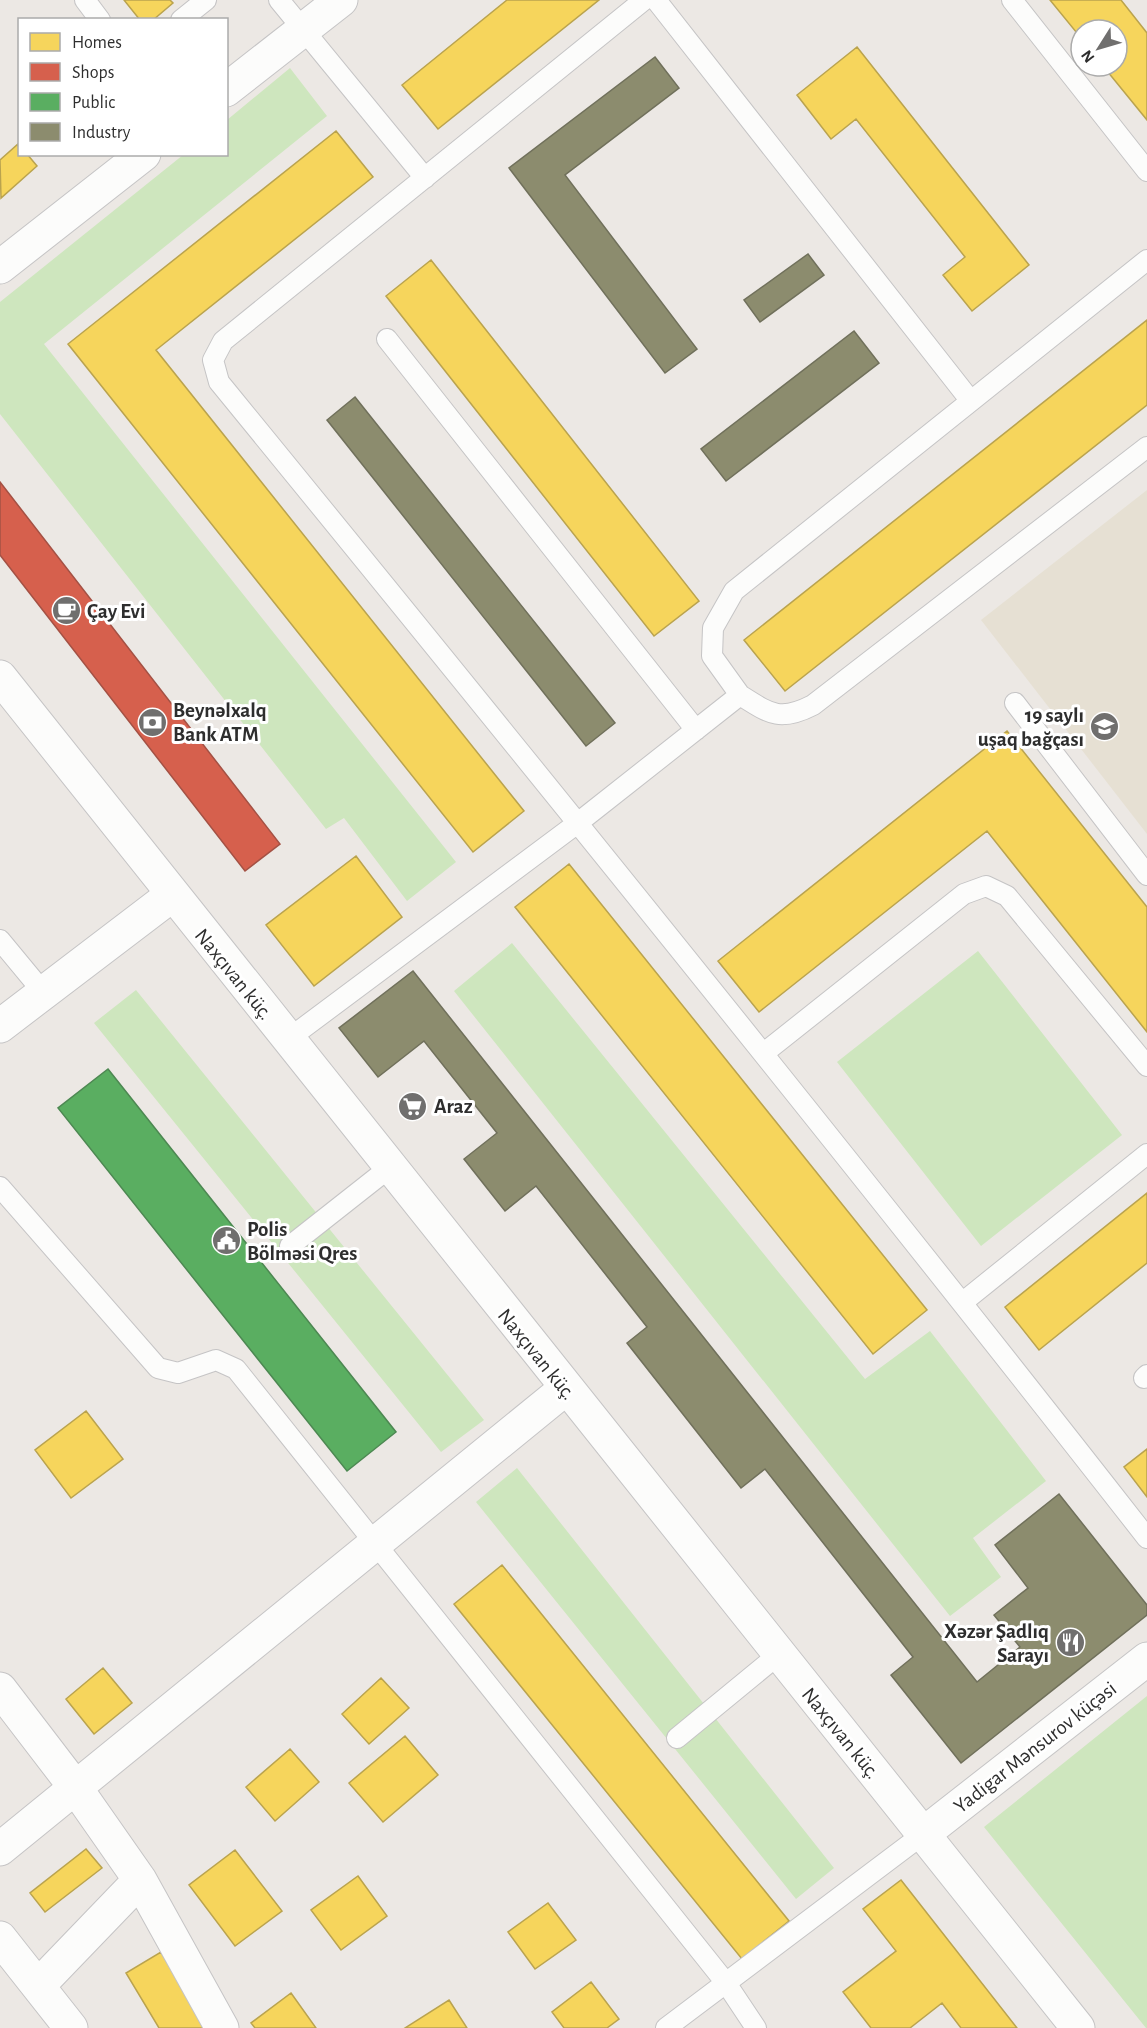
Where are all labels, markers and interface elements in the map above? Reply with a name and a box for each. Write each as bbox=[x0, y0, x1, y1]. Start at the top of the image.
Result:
legend bbox=[18, 18, 228, 156]
north arrow bbox=[1069, 18, 1129, 78]
text: Homes bbox=[72, 34, 122, 52]
text: N bbox=[1078, 47, 1098, 66]
text: Shops bbox=[72, 64, 114, 82]
text: Public bbox=[72, 94, 115, 112]
text: Industry bbox=[72, 124, 131, 142]
cafe icon: Çay Evi bbox=[50, 595, 82, 627]
place label: Çay Evi bbox=[87, 601, 145, 622]
place label: Beynəlxalq Bank ATM bbox=[173, 700, 267, 745]
place label: 19 saylı uşaq bağçası bbox=[978, 705, 1084, 750]
bank icon: Beynəlxalq Bank ATM bbox=[136, 706, 168, 738]
school or university icon: 19 saylı uşaq bağçası bbox=[1089, 711, 1121, 743]
street label: Naxçıvan küç. bbox=[191, 925, 277, 1024]
supermarket icon: Araz bbox=[397, 1090, 429, 1122]
place label: Araz bbox=[434, 1096, 473, 1117]
place label: Polis Bölməsi Qres bbox=[247, 1219, 357, 1265]
public building icon: Polis Bölməsi Qres bbox=[210, 1225, 242, 1257]
street label: Naxçıvan küç. bbox=[494, 1305, 580, 1404]
place label: Xəzər Şadlıq Sarayı bbox=[944, 1621, 1049, 1666]
restaurant icon: Xəzər Şadlıq Sarayı bbox=[1054, 1627, 1086, 1659]
street label: Yadigar Mənsurov küçəsi bbox=[950, 1678, 1121, 1817]
street label: Naxçıvan küç. bbox=[798, 1684, 884, 1783]

